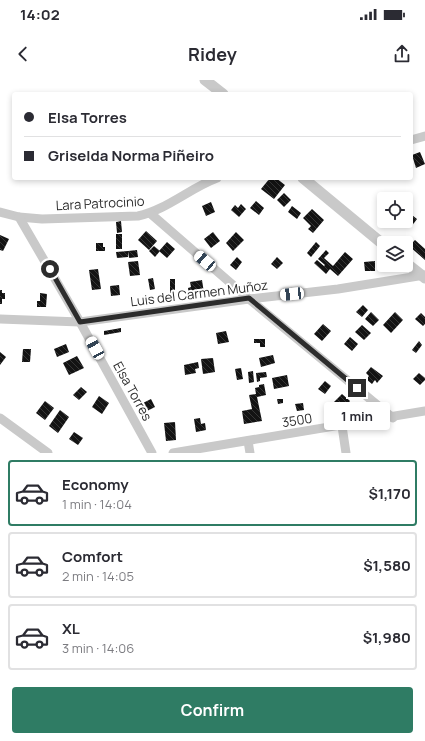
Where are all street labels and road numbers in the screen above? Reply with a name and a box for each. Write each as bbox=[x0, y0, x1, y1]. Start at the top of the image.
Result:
street label: Lara Patrocinio bbox=[55, 192, 145, 214]
street label: Luis del Carmen Muñoz bbox=[129, 276, 269, 310]
street label: Elsa Torres bbox=[109, 358, 157, 424]
street label: 3500 bbox=[280, 409, 314, 431]

